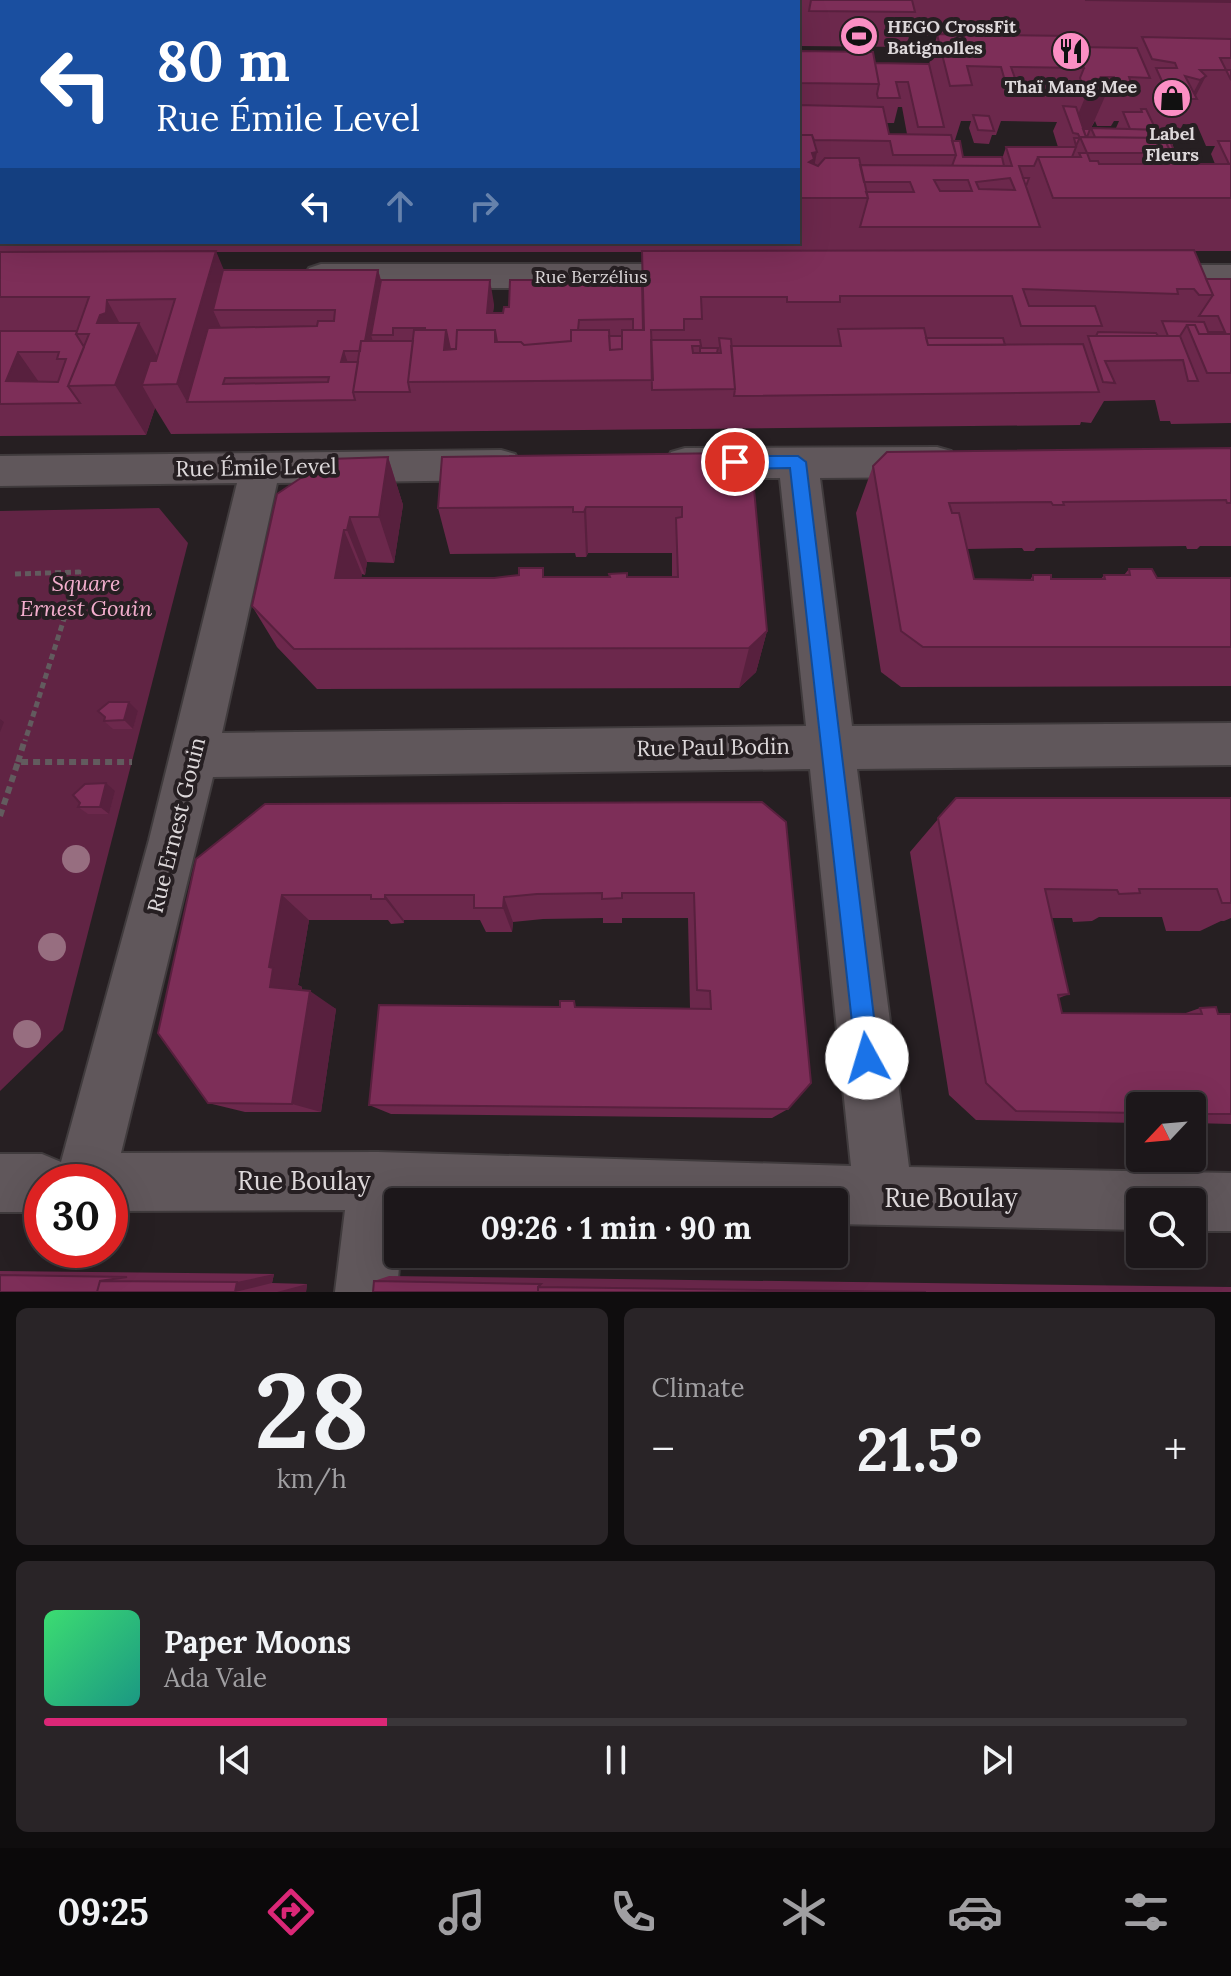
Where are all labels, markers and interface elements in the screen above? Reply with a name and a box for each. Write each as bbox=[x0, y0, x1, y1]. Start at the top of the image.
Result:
sports icon: HEGO CrossFit Batignolles bbox=[838, 15, 880, 57]
place label: HEGO CrossFit Batignolles bbox=[887, 15, 1017, 59]
text: 80 m bbox=[156, 25, 290, 96]
restaurant icon: Thaï Mang Mee bbox=[1050, 30, 1092, 72]
icon: left bbox=[24, 32, 128, 136]
place label: Thaï Mang Mee bbox=[1005, 75, 1138, 98]
shop icon: Label Fleurs bbox=[1151, 77, 1193, 119]
text: Rue Émile Level bbox=[156, 95, 420, 141]
place label: Label Fleurs bbox=[1145, 122, 1199, 166]
icon: left bbox=[294, 184, 338, 228]
icon: ahead bbox=[378, 184, 422, 228]
icon: right bbox=[462, 184, 506, 228]
street label: Rue Berzélius bbox=[534, 265, 648, 288]
pin bbox=[701, 428, 769, 496]
icon: arrive bbox=[713, 440, 757, 484]
street label: Rue Émile Level bbox=[175, 452, 337, 482]
park label: Square Ernest Gouin bbox=[20, 569, 153, 622]
street label: Rue Paul Bodin bbox=[636, 732, 790, 762]
street label: Rue Ernest Gouin bbox=[141, 734, 211, 916]
position arrow bbox=[825, 1016, 909, 1100]
north arrow bbox=[1126, 1092, 1206, 1172]
map controls bbox=[1126, 1092, 1206, 1268]
speed limit sign: 30 bbox=[24, 1164, 128, 1268]
street label: Rue Boulay bbox=[237, 1164, 371, 1197]
street label: Rue Boulay bbox=[884, 1181, 1018, 1214]
button: search bbox=[1126, 1188, 1206, 1268]
text: 09:26 · 1 min · 90 m bbox=[481, 1209, 751, 1247]
text: 28 bbox=[254, 1343, 369, 1476]
text: Climate bbox=[652, 1371, 745, 1404]
text: 21.5° bbox=[856, 1411, 982, 1487]
text: − bbox=[652, 1421, 675, 1477]
text: + bbox=[1164, 1421, 1187, 1477]
text: km/h bbox=[277, 1462, 347, 1495]
text: Paper Moons bbox=[164, 1623, 351, 1661]
text: Ada Vale bbox=[164, 1661, 267, 1694]
icon: previous bbox=[213, 1738, 257, 1782]
icon: pause bbox=[594, 1738, 638, 1782]
icon: next bbox=[975, 1738, 1019, 1782]
icon: directions bbox=[263, 1884, 319, 1940]
icon: music bbox=[434, 1884, 490, 1940]
icon: phone bbox=[605, 1884, 661, 1940]
icon: climate bbox=[776, 1884, 832, 1940]
icon: car bbox=[947, 1884, 1003, 1940]
icon: filters bbox=[1118, 1884, 1174, 1940]
text: 09:25 bbox=[57, 1889, 149, 1935]

